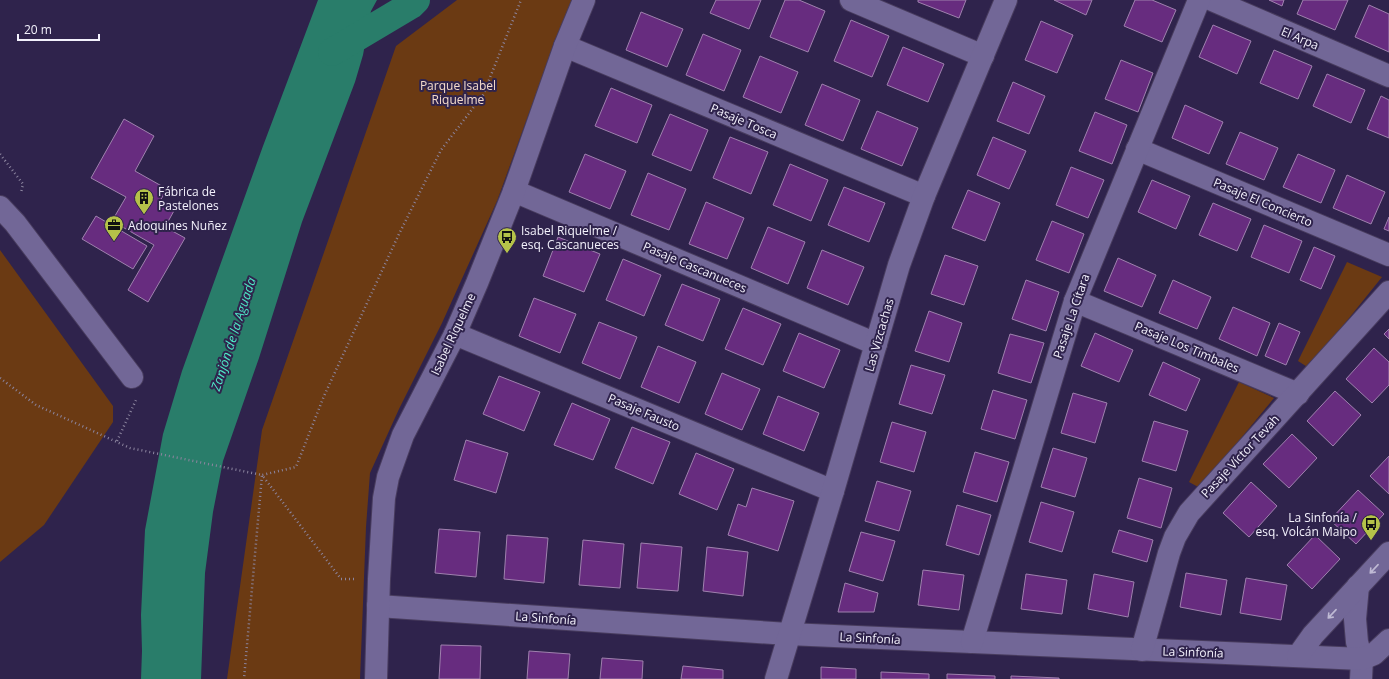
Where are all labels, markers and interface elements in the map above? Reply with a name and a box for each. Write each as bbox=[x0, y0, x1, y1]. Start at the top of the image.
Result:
scale bar bbox=[18, 16, 99, 42]
text: 20 m bbox=[24, 21, 52, 38]
street label: El Arpa bbox=[1279, 22, 1321, 54]
park label: Parque Isabel Riquelme bbox=[420, 77, 496, 108]
street label: Pasaje Tosca bbox=[708, 99, 780, 143]
street label: Pasaje El Concierto bbox=[1211, 173, 1315, 231]
place label: Fábrica de Pastelones bbox=[158, 183, 219, 214]
building icon: Fábrica de Pastelones bbox=[133, 187, 155, 215]
office icon: Adoquines Nuñez bbox=[103, 214, 125, 242]
place label: Adoquines Nuñez bbox=[128, 217, 227, 234]
place label: Isabel Riquelme / esq. Cascanueces bbox=[521, 222, 619, 253]
bus stop icon: Isabel Riquelme / esq. Cascanueces bbox=[496, 226, 518, 254]
street label: Pasaje Cascanueces bbox=[641, 237, 750, 297]
street label: Pasaje La Cítara bbox=[1049, 271, 1093, 361]
water label: Zanjón de la Aguada bbox=[206, 274, 260, 394]
street label: Isabel Riquelme bbox=[427, 290, 480, 378]
street label: Las Vizcachas bbox=[860, 296, 898, 374]
street label: Pasaje Los Timbales bbox=[1132, 317, 1242, 377]
street label: Pasaje Fausto bbox=[605, 389, 683, 435]
street label: Pasaje Víctor Tevah bbox=[1197, 411, 1283, 501]
place label: La Sinfonía / esq. Volcán Maipo bbox=[1256, 509, 1358, 540]
bus stop icon: La Sinfonía / esq. Volcán Maipo bbox=[1360, 513, 1382, 541]
one-way arrow bbox=[1369, 564, 1378, 575]
street label: La Sinfonía bbox=[515, 607, 577, 629]
one-way arrow bbox=[1328, 609, 1337, 619]
street label: La Sinfonía bbox=[839, 628, 901, 648]
street label: La Sinfonía bbox=[1162, 642, 1224, 662]

